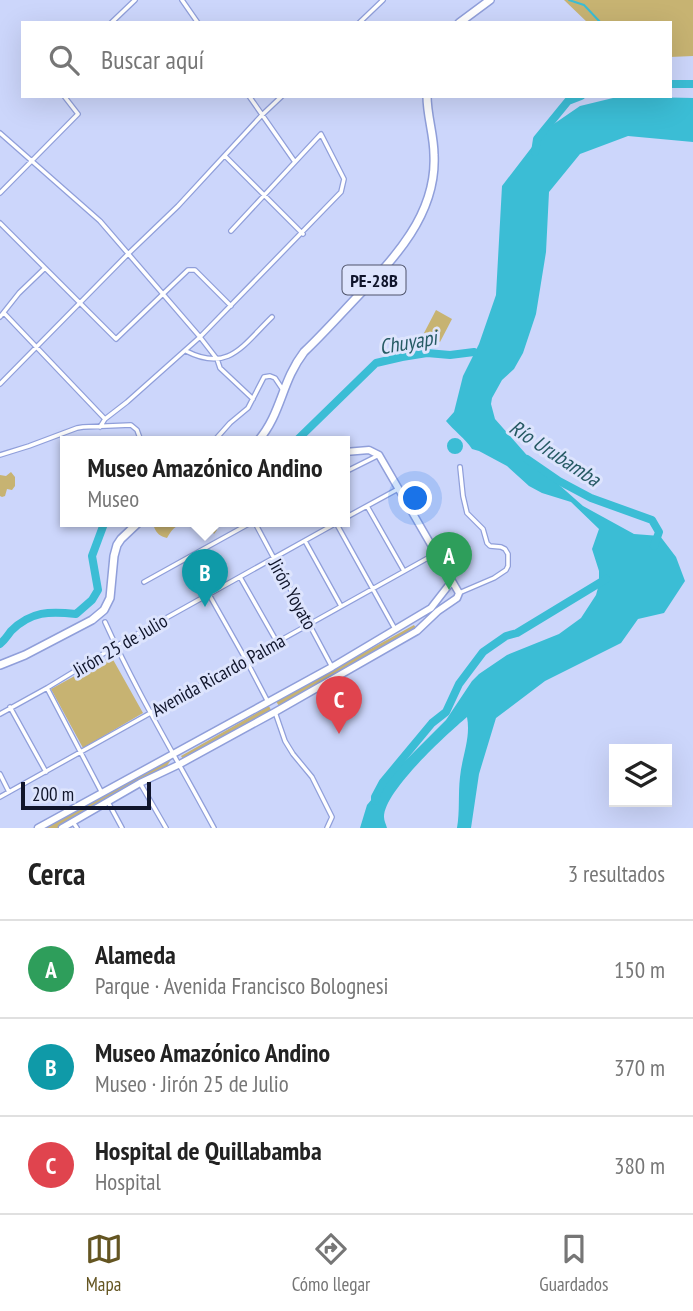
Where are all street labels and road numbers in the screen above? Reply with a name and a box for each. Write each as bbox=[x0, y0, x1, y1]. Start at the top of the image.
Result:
road number: PE-28B bbox=[342, 266, 406, 294]
street label: Jirón Yoyato bbox=[263, 553, 322, 634]
street label: Jirón 25 de Julio bbox=[68, 608, 172, 682]
street label: Avenida Ricardo Palma bbox=[147, 628, 289, 722]

